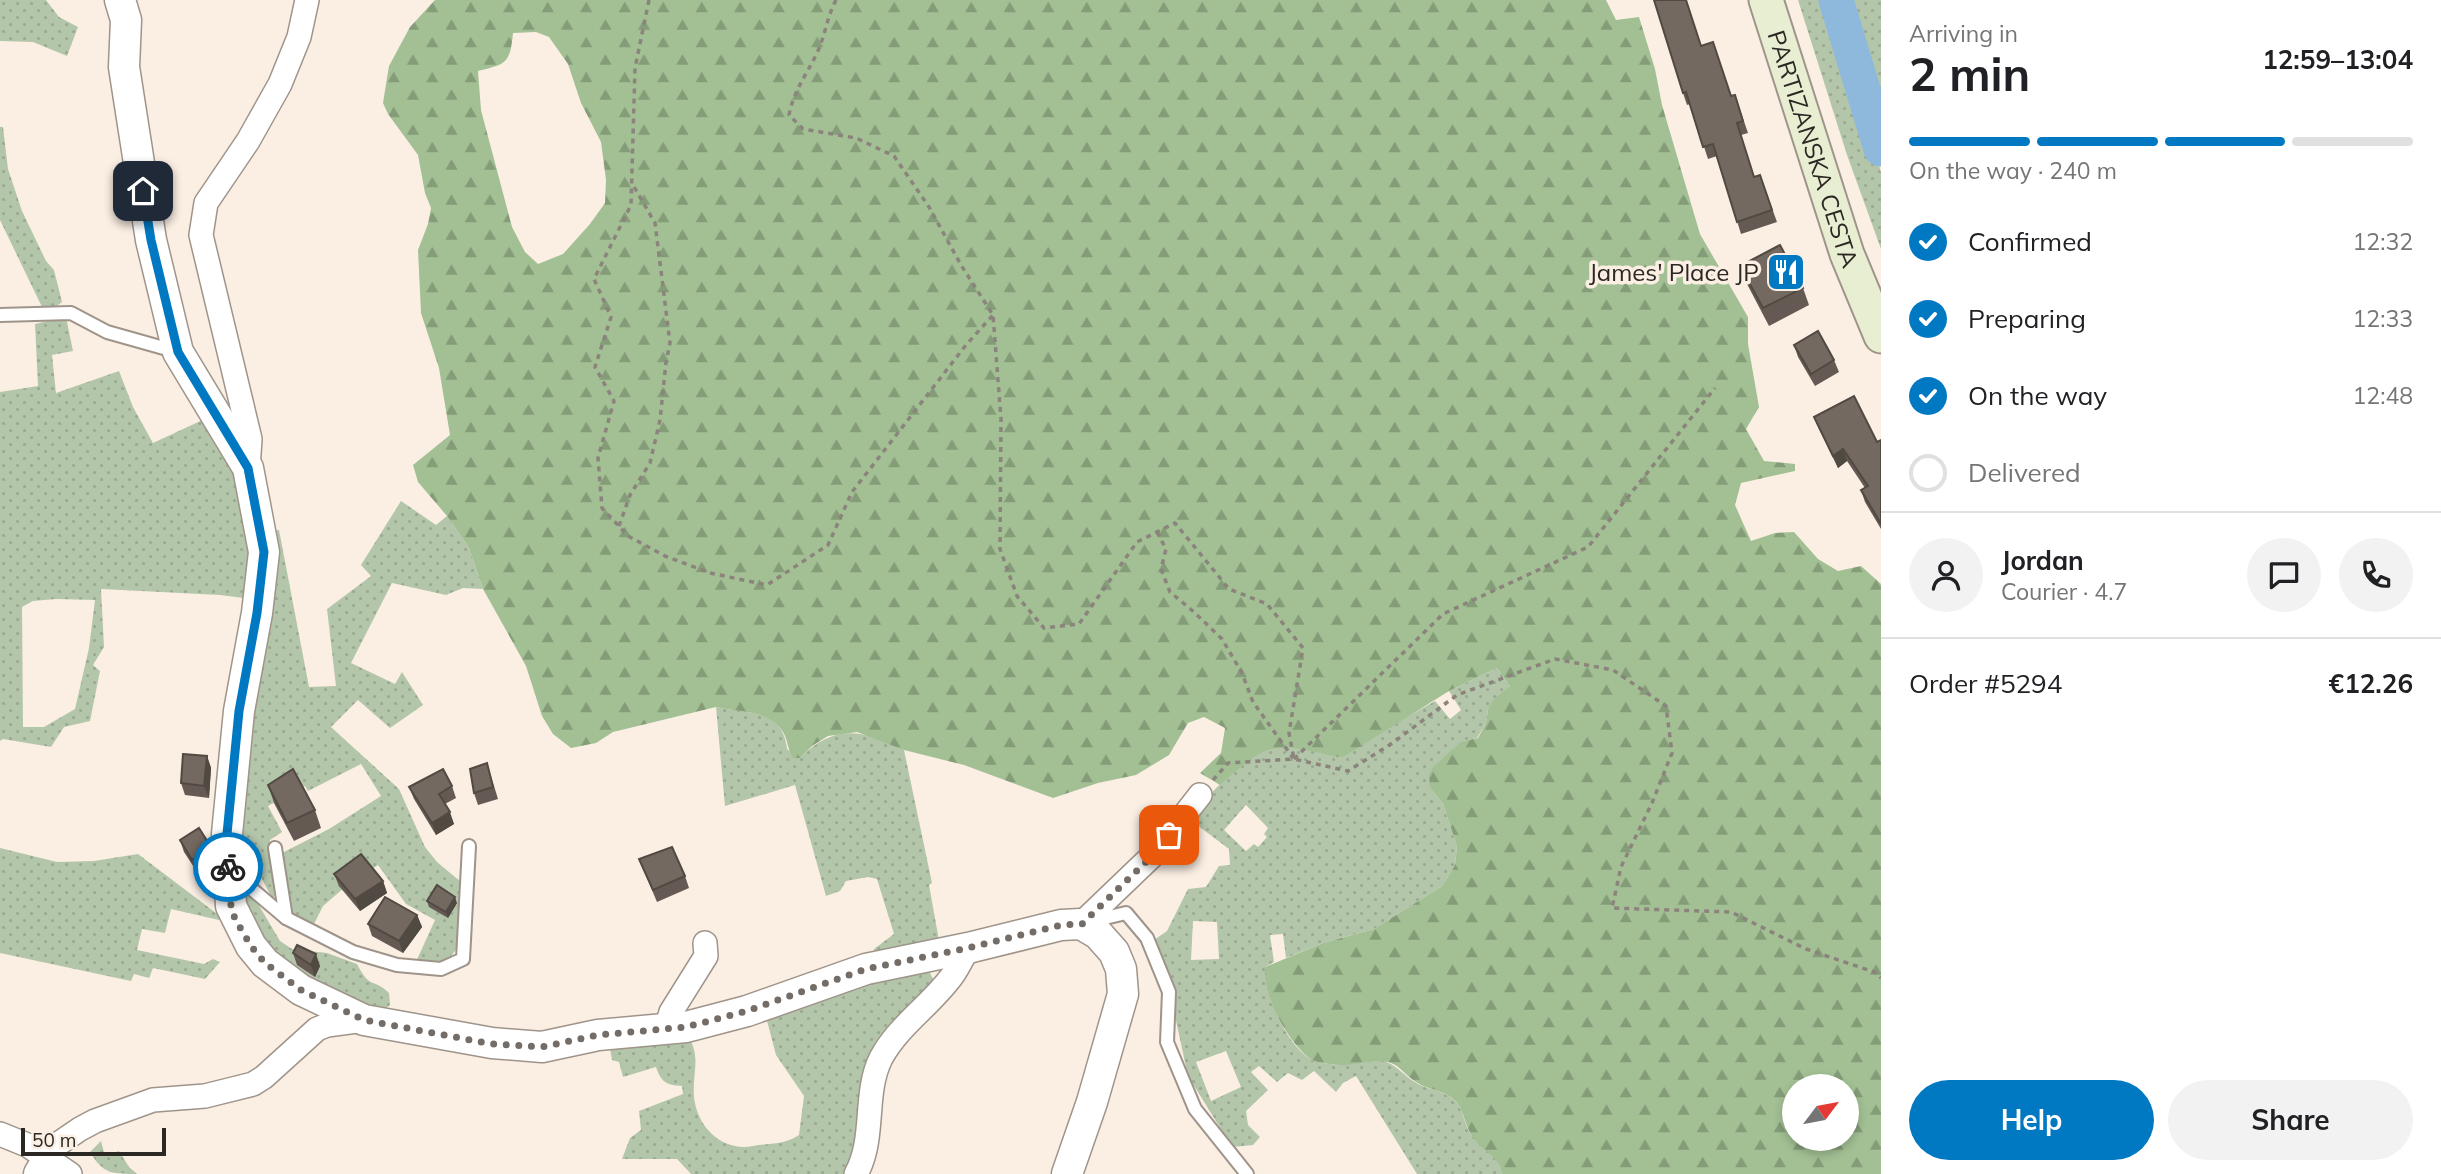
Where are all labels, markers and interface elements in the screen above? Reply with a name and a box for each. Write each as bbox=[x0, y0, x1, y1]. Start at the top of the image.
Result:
text: Arriving in bbox=[1909, 19, 2018, 48]
street label: PARTIZANSKA CESTA bbox=[1762, 27, 1866, 272]
text: 12:59–13:04 bbox=[2262, 43, 2413, 76]
text: 2 min bbox=[1909, 45, 2030, 103]
text: On the way · 240 m bbox=[1909, 156, 2117, 185]
pin bbox=[113, 161, 173, 221]
icon: home bbox=[124, 172, 162, 210]
icon: check bbox=[1909, 223, 1947, 261]
text: Confirmed bbox=[1968, 225, 2092, 258]
text: 12:32 bbox=[2353, 227, 2413, 256]
restaurant icon: James' Place JP bbox=[1765, 251, 1807, 293]
place label: James' Place JP bbox=[1589, 257, 1759, 287]
icon: check bbox=[1909, 300, 1947, 338]
text: Preparing bbox=[1968, 302, 2086, 335]
text: 12:33 bbox=[2353, 304, 2413, 333]
icon: check bbox=[1909, 377, 1947, 415]
text: On the way bbox=[1968, 379, 2107, 412]
text: 12:48 bbox=[2353, 381, 2413, 410]
text: Delivered bbox=[1968, 456, 2081, 489]
button: person bbox=[1909, 538, 1983, 612]
button: chat bbox=[2247, 538, 2321, 612]
button: phone bbox=[2339, 538, 2413, 612]
text: Jordan bbox=[2001, 544, 2084, 577]
text: Courier · 4.7 bbox=[2001, 577, 2127, 606]
text: Order #5294 bbox=[1909, 667, 2062, 700]
text: €12.26 bbox=[2329, 667, 2413, 700]
pin bbox=[1139, 805, 1199, 865]
icon: bag bbox=[1150, 816, 1188, 854]
courier bbox=[193, 832, 263, 902]
icon: bike bbox=[209, 848, 247, 886]
north arrow bbox=[1782, 1074, 1858, 1152]
map controls bbox=[1782, 1074, 1859, 1151]
button: Help bbox=[1909, 1080, 2154, 1160]
button: Share bbox=[2168, 1080, 2413, 1160]
scale bar bbox=[21, 1125, 166, 1157]
text: 50 m bbox=[32, 1128, 76, 1152]

